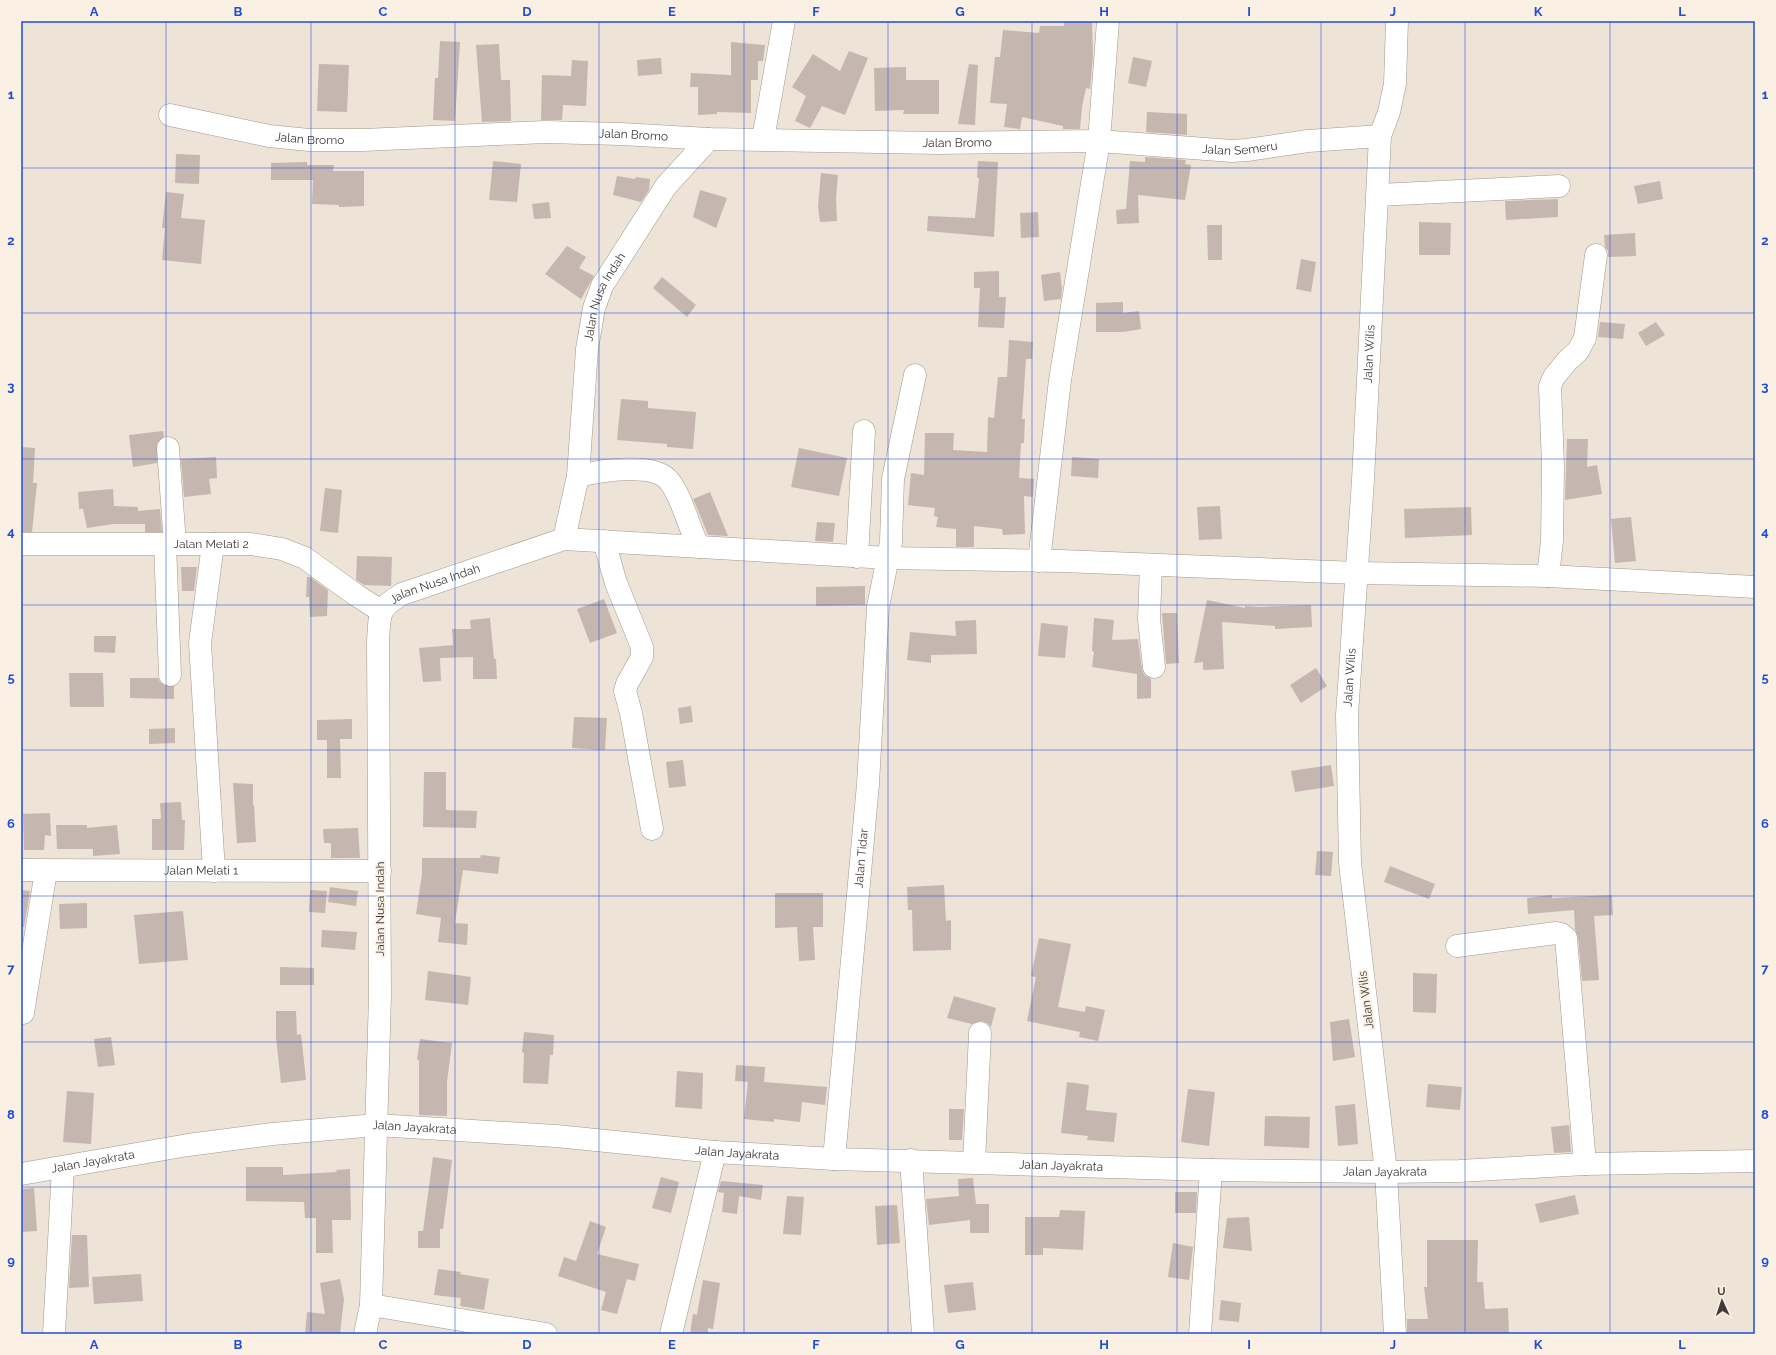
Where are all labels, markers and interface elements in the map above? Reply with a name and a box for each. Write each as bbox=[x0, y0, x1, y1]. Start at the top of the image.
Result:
text: A bbox=[90, 4, 99, 19]
text: B bbox=[234, 4, 243, 19]
text: C bbox=[379, 4, 388, 19]
text: D bbox=[522, 4, 532, 19]
text: E bbox=[668, 4, 676, 19]
text: F bbox=[812, 4, 820, 19]
text: G bbox=[955, 4, 965, 19]
text: H bbox=[1099, 4, 1109, 19]
text: I bbox=[1247, 4, 1251, 19]
text: J bbox=[1390, 4, 1396, 19]
text: K bbox=[1534, 4, 1543, 19]
text: L bbox=[1678, 4, 1686, 19]
text: 1 bbox=[8, 87, 15, 102]
text: 1 bbox=[1762, 87, 1769, 102]
street label: Jalan Bromo bbox=[599, 126, 668, 144]
street label: Jalan Bromo bbox=[274, 130, 344, 147]
street label: Jalan Bromo bbox=[922, 135, 992, 150]
street label: Jalan Semeru bbox=[1201, 139, 1278, 158]
text: 2 bbox=[7, 233, 15, 248]
text: 2 bbox=[1761, 233, 1769, 248]
street label: Jalan Nusa Indah bbox=[581, 250, 628, 342]
street label: Jalan Wilis bbox=[1361, 324, 1378, 384]
text: 3 bbox=[7, 379, 15, 394]
text: 3 bbox=[1761, 379, 1769, 394]
text: 4 bbox=[7, 524, 15, 539]
text: 4 bbox=[1761, 524, 1769, 539]
street label: Jalan Melati 2 bbox=[173, 537, 249, 551]
street label: Jalan Nusa Indah bbox=[387, 561, 482, 607]
street label: Jalan Wilis bbox=[1341, 648, 1359, 707]
text: 5 bbox=[7, 670, 15, 685]
text: 5 bbox=[1761, 670, 1769, 685]
text: 6 bbox=[7, 816, 15, 831]
text: 6 bbox=[1761, 816, 1769, 831]
street label: Jalan Tidar bbox=[852, 827, 871, 889]
street label: Jalan Nusa Indah bbox=[373, 862, 387, 956]
street label: Jalan Melati 1 bbox=[164, 863, 238, 878]
text: 7 bbox=[7, 961, 15, 976]
text: 7 bbox=[1761, 961, 1769, 976]
street label: Jalan Wilis bbox=[1355, 970, 1377, 1030]
text: 8 bbox=[7, 1107, 15, 1122]
text: 8 bbox=[1761, 1107, 1769, 1122]
street label: Jalan Jayakrata bbox=[372, 1118, 457, 1137]
street label: Jalan Jayakrata bbox=[694, 1143, 780, 1163]
street label: Jalan Jayakrata bbox=[50, 1147, 136, 1176]
street label: Jalan Jayakrata bbox=[1019, 1157, 1103, 1174]
street label: Jalan Jayakrata bbox=[1343, 1164, 1427, 1179]
text: 9 bbox=[7, 1253, 15, 1268]
text: 9 bbox=[1761, 1253, 1769, 1268]
north arrow bbox=[1702, 1281, 1742, 1321]
text: U bbox=[1717, 1285, 1726, 1298]
text: A bbox=[90, 1337, 99, 1352]
text: B bbox=[234, 1337, 243, 1352]
text: C bbox=[379, 1337, 388, 1352]
text: D bbox=[522, 1337, 532, 1352]
text: E bbox=[668, 1337, 676, 1352]
text: F bbox=[812, 1337, 820, 1352]
text: G bbox=[955, 1337, 965, 1352]
text: H bbox=[1099, 1337, 1109, 1352]
text: I bbox=[1247, 1337, 1251, 1352]
text: J bbox=[1390, 1337, 1396, 1352]
text: K bbox=[1534, 1337, 1543, 1352]
text: L bbox=[1678, 1337, 1686, 1352]

